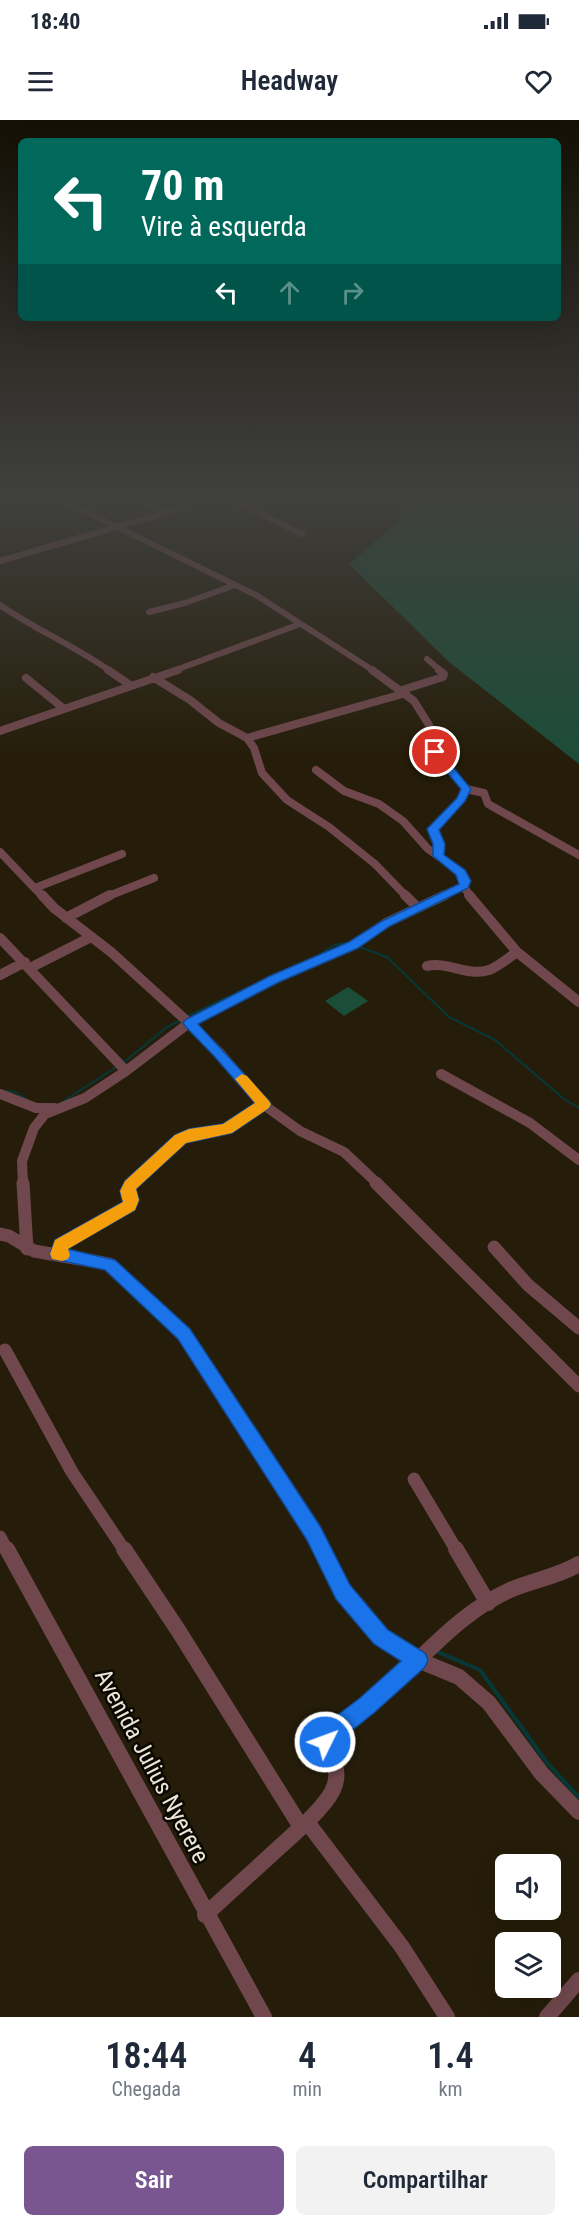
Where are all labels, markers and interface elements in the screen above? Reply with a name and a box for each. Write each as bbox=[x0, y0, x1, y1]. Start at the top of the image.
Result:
text: 18:40 bbox=[30, 9, 81, 34]
icon: menu bbox=[24, 65, 57, 98]
text: Headway bbox=[241, 65, 338, 97]
icon: heart bbox=[522, 65, 555, 98]
text: 70 m bbox=[141, 161, 224, 210]
icon: left bbox=[42, 162, 120, 240]
text: Vire à esquerda bbox=[141, 211, 307, 243]
icon: left bbox=[210, 276, 243, 309]
icon: ahead bbox=[273, 276, 306, 309]
icon: right bbox=[336, 276, 369, 309]
pin bbox=[409, 726, 460, 777]
icon: arrive bbox=[418, 735, 451, 768]
street label: Avenida Julius Nyerere bbox=[89, 1664, 215, 1868]
position arrow bbox=[293, 1710, 357, 1774]
map controls bbox=[495, 1854, 561, 1998]
button: sound bbox=[495, 1854, 561, 1920]
button: layers bbox=[495, 1932, 561, 1998]
text: 18:44 bbox=[105, 2035, 187, 2077]
text: 4 bbox=[298, 2035, 316, 2077]
text: 1.4 bbox=[427, 2035, 474, 2077]
text: Chegada bbox=[112, 2077, 181, 2101]
text: min bbox=[293, 2077, 322, 2101]
text: km bbox=[438, 2077, 462, 2101]
button: Sair bbox=[24, 2146, 284, 2215]
button: Compartilhar bbox=[296, 2146, 555, 2215]

